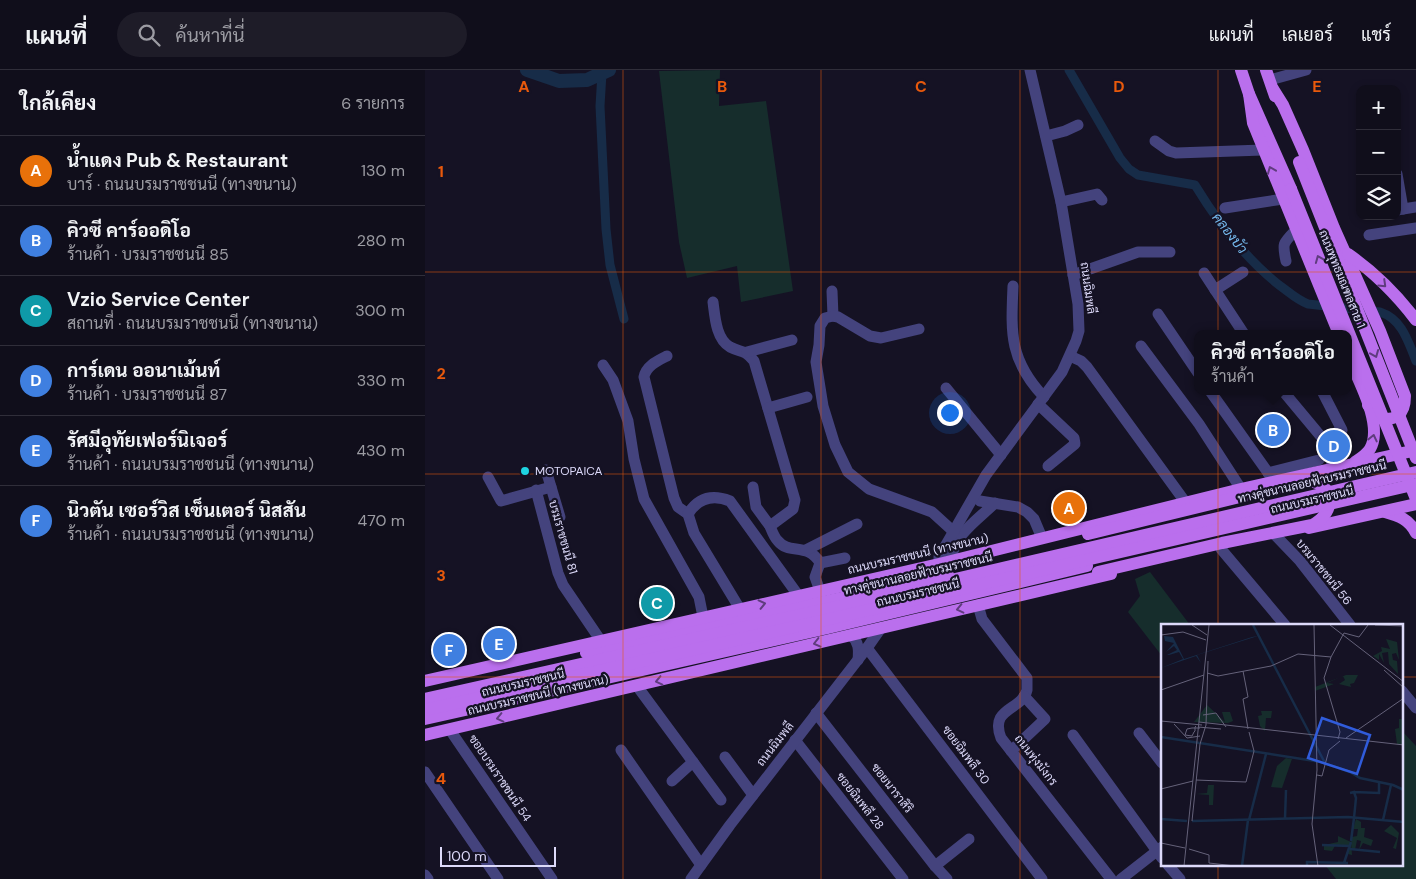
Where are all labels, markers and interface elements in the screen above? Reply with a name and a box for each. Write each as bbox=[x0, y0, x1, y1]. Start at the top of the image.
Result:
search box bbox=[117, 12, 467, 57]
text: แผนที่ bbox=[25, 20, 87, 51]
icon: search bbox=[135, 21, 163, 49]
text: ค้นหาที่นี่ bbox=[175, 23, 245, 48]
text: แผนที่ bbox=[1209, 23, 1254, 47]
text: เลเยอร์ bbox=[1282, 23, 1333, 47]
text: แชร์ bbox=[1361, 23, 1391, 47]
text: A bbox=[518, 76, 530, 97]
text: B bbox=[717, 76, 727, 97]
text: C bbox=[915, 76, 927, 97]
text: D bbox=[1113, 76, 1125, 97]
text: E bbox=[1312, 76, 1322, 97]
map controls bbox=[1356, 85, 1401, 220]
button: + bbox=[1356, 85, 1401, 130]
text: ใกล้เคียง bbox=[20, 89, 96, 117]
text: 6 รายการ bbox=[341, 93, 405, 114]
button: − bbox=[1356, 130, 1401, 175]
text: น้ำแดง Pub & Restaurant bbox=[67, 148, 288, 173]
text: A bbox=[30, 160, 42, 181]
text: 130 m bbox=[361, 160, 405, 181]
text: 1 bbox=[438, 161, 444, 182]
one-way arrow bbox=[1267, 167, 1277, 175]
text: บาร์ · ถนนบรมราชชนนี (ทางขนาน) bbox=[67, 174, 297, 195]
button: layers bbox=[1356, 175, 1401, 220]
water label: คลองบัว bbox=[1208, 209, 1252, 257]
text: คิวซี คาร์ออดิโอ bbox=[67, 218, 191, 243]
street label: ถนนพุทธมณฑลสาย 1 bbox=[1314, 227, 1369, 331]
text: B bbox=[31, 230, 41, 251]
text: 280 m bbox=[357, 230, 405, 251]
text: ร้านค้า · บรมราชชนนี 85 bbox=[67, 244, 229, 265]
one-way arrow bbox=[1315, 255, 1325, 264]
street label: ถนนฉิมพลี bbox=[1076, 261, 1100, 315]
one-way arrow bbox=[1377, 278, 1386, 287]
text: Vzio Service Center bbox=[67, 287, 249, 312]
text: C bbox=[30, 300, 42, 321]
text: 300 m bbox=[355, 300, 405, 321]
text: สถานที่ · ถนนบรมราชชนนี (ทางขนาน) bbox=[67, 313, 318, 334]
popup bbox=[1194, 330, 1352, 395]
text: คิวซี คาร์ออดิโอ bbox=[1211, 340, 1335, 365]
one-way arrow bbox=[1369, 349, 1379, 357]
text: การ์เดน ออนาเม้นท์ bbox=[67, 358, 220, 383]
text: 2 bbox=[436, 363, 446, 384]
text: ร้านค้า bbox=[1211, 366, 1254, 387]
text: D bbox=[30, 370, 42, 391]
text: 330 m bbox=[357, 370, 405, 391]
text: ร้านค้า · บรมราชชนนี 87 bbox=[67, 384, 227, 405]
your location bbox=[937, 400, 963, 426]
pin: B bbox=[1257, 411, 1289, 449]
pin: D bbox=[1318, 427, 1350, 465]
text: รัศมีอุทัยเฟอร์นิเจอร์ bbox=[67, 428, 227, 453]
one-way arrow bbox=[1367, 433, 1378, 442]
text: E bbox=[31, 440, 41, 461]
text: 430 m bbox=[356, 440, 405, 461]
text: ร้านค้า · ถนนบรมราชชนนี (ทางขนาน) bbox=[67, 454, 314, 475]
street label: ทางคู่ขนานลอยฟ้าบรมราชชนนี bbox=[1236, 457, 1388, 507]
place label: MOTOPAICA bbox=[535, 463, 603, 479]
marker: MOTOPAICA bbox=[519, 465, 531, 477]
street label: ถนนบรมราชชนนี bbox=[1269, 483, 1355, 517]
pin: A bbox=[1053, 489, 1085, 527]
text: นิวตัน เซอร์วิส เซ็นเตอร์ นิสสัน bbox=[67, 498, 306, 523]
street label: บรมราชชนนี 81 bbox=[545, 498, 581, 576]
text: F bbox=[32, 510, 40, 531]
text: 470 m bbox=[358, 510, 405, 531]
text: ร้านค้า · ถนนบรมราชชนนี (ทางขนาน) bbox=[67, 524, 314, 545]
street label: ถนนบรมราชชนนี (ทางขนาน) bbox=[846, 530, 990, 578]
street label: บรมราชชนนี 56 bbox=[1292, 536, 1356, 608]
street label: ทางคู่ขนานลอยฟ้าบรมราชชนนี bbox=[842, 549, 994, 599]
text: 3 bbox=[436, 565, 446, 586]
street label: ถนนบรมราชชนนี bbox=[875, 576, 961, 610]
pin: C bbox=[641, 584, 673, 622]
one-way arrow bbox=[758, 599, 767, 610]
one-way arrow bbox=[956, 603, 965, 614]
inset map bbox=[1161, 624, 1403, 866]
pin: E bbox=[483, 625, 515, 663]
pin: F bbox=[433, 631, 465, 669]
one-way arrow bbox=[812, 637, 821, 648]
street label: ถนนบรมราชชนนี bbox=[480, 666, 566, 700]
street label: ถนนบรมราชชนนี (ทางขนาน) bbox=[466, 671, 610, 719]
one-way arrow bbox=[654, 675, 663, 686]
one-way arrow bbox=[496, 712, 505, 723]
street label: ถนนฉิมพลี bbox=[753, 719, 797, 769]
street label: ซอยฉิมพลี 30 bbox=[939, 722, 993, 788]
street label: ซอยบรมราชชนนี 54 bbox=[465, 731, 535, 825]
street label: ถนนทุ่งมังกร bbox=[1010, 731, 1061, 790]
street label: ซอยนาราสิริ bbox=[867, 760, 917, 816]
text: 4 bbox=[436, 768, 446, 789]
street label: ซอยฉิมพลี 28 bbox=[833, 769, 887, 833]
scale bar bbox=[440, 844, 556, 867]
text: 100 m bbox=[447, 847, 487, 865]

